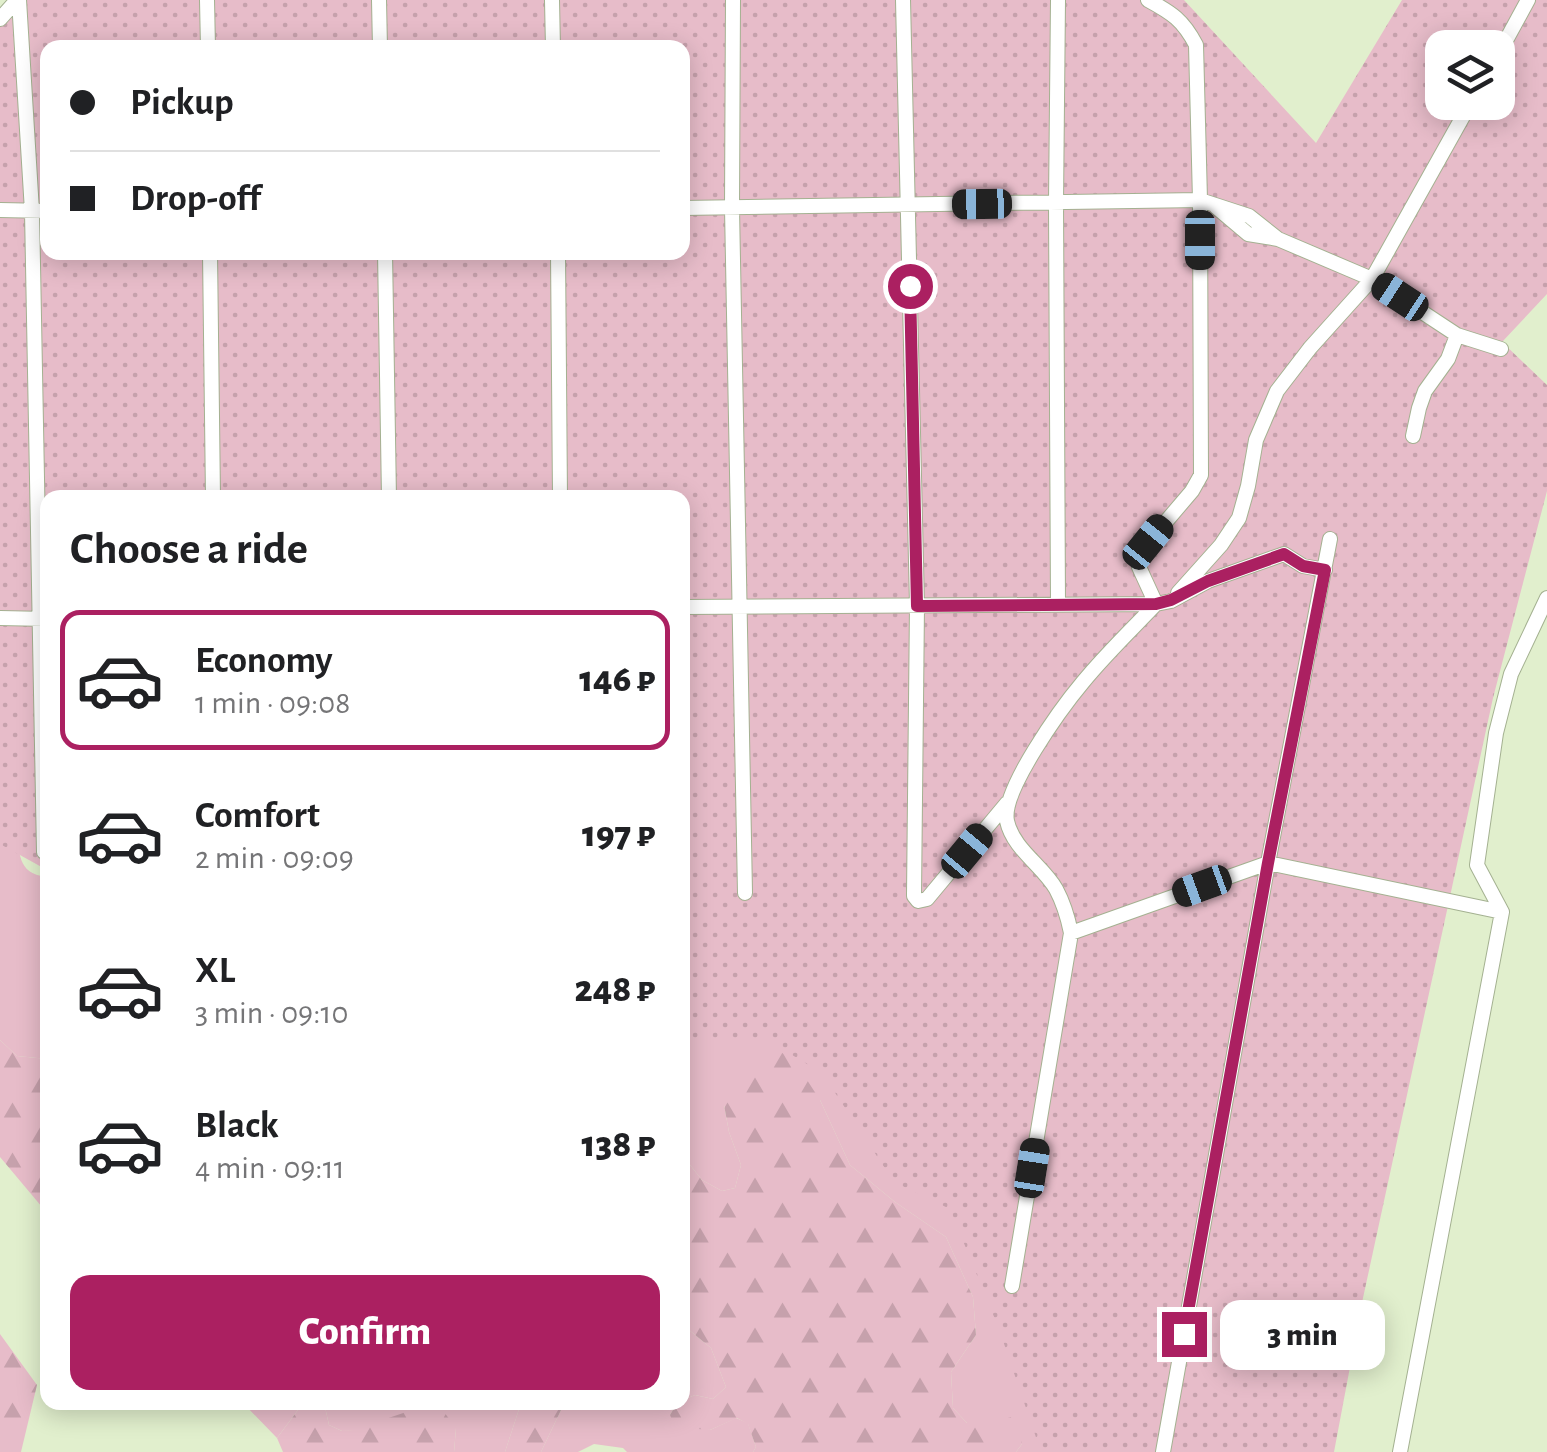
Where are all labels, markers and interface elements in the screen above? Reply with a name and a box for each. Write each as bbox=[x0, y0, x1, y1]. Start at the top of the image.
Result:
map controls bbox=[1425, 30, 1515, 120]
button: layers bbox=[1425, 30, 1515, 120]
text: Pickup bbox=[130, 84, 234, 122]
text: Drop-off bbox=[130, 180, 261, 218]
car bbox=[952, 188, 1012, 220]
car bbox=[1185, 210, 1215, 270]
route start bbox=[888, 264, 933, 309]
car bbox=[1367, 268, 1433, 326]
car bbox=[1117, 509, 1179, 575]
text: Choose a ride bbox=[70, 527, 308, 572]
icon: car bbox=[75, 635, 165, 725]
text: Economy bbox=[195, 642, 333, 680]
text: 146 ₽ bbox=[579, 661, 655, 699]
text: 1 min · 09:08 bbox=[195, 687, 350, 719]
icon: car bbox=[75, 790, 165, 880]
text: Comfort bbox=[195, 797, 320, 835]
text: 197 ₽ bbox=[582, 816, 655, 854]
car bbox=[936, 818, 998, 884]
text: 2 min · 09:09 bbox=[195, 842, 354, 874]
car bbox=[1169, 862, 1235, 910]
icon: car bbox=[75, 945, 165, 1035]
text: XL bbox=[195, 952, 235, 990]
text: 248 ₽ bbox=[574, 971, 655, 1009]
text: 3 min · 09:10 bbox=[195, 997, 348, 1029]
icon: car bbox=[75, 1100, 165, 1190]
text: Black bbox=[195, 1107, 279, 1145]
text: 138 ₽ bbox=[581, 1126, 655, 1164]
car bbox=[1012, 1136, 1052, 1200]
text: 4 min · 09:11 bbox=[195, 1152, 345, 1184]
button: Confirm bbox=[70, 1275, 660, 1390]
callout: 3 min bbox=[1219, 1299, 1384, 1369]
route end bbox=[1162, 1312, 1207, 1357]
text: 3 min bbox=[1267, 1319, 1338, 1351]

